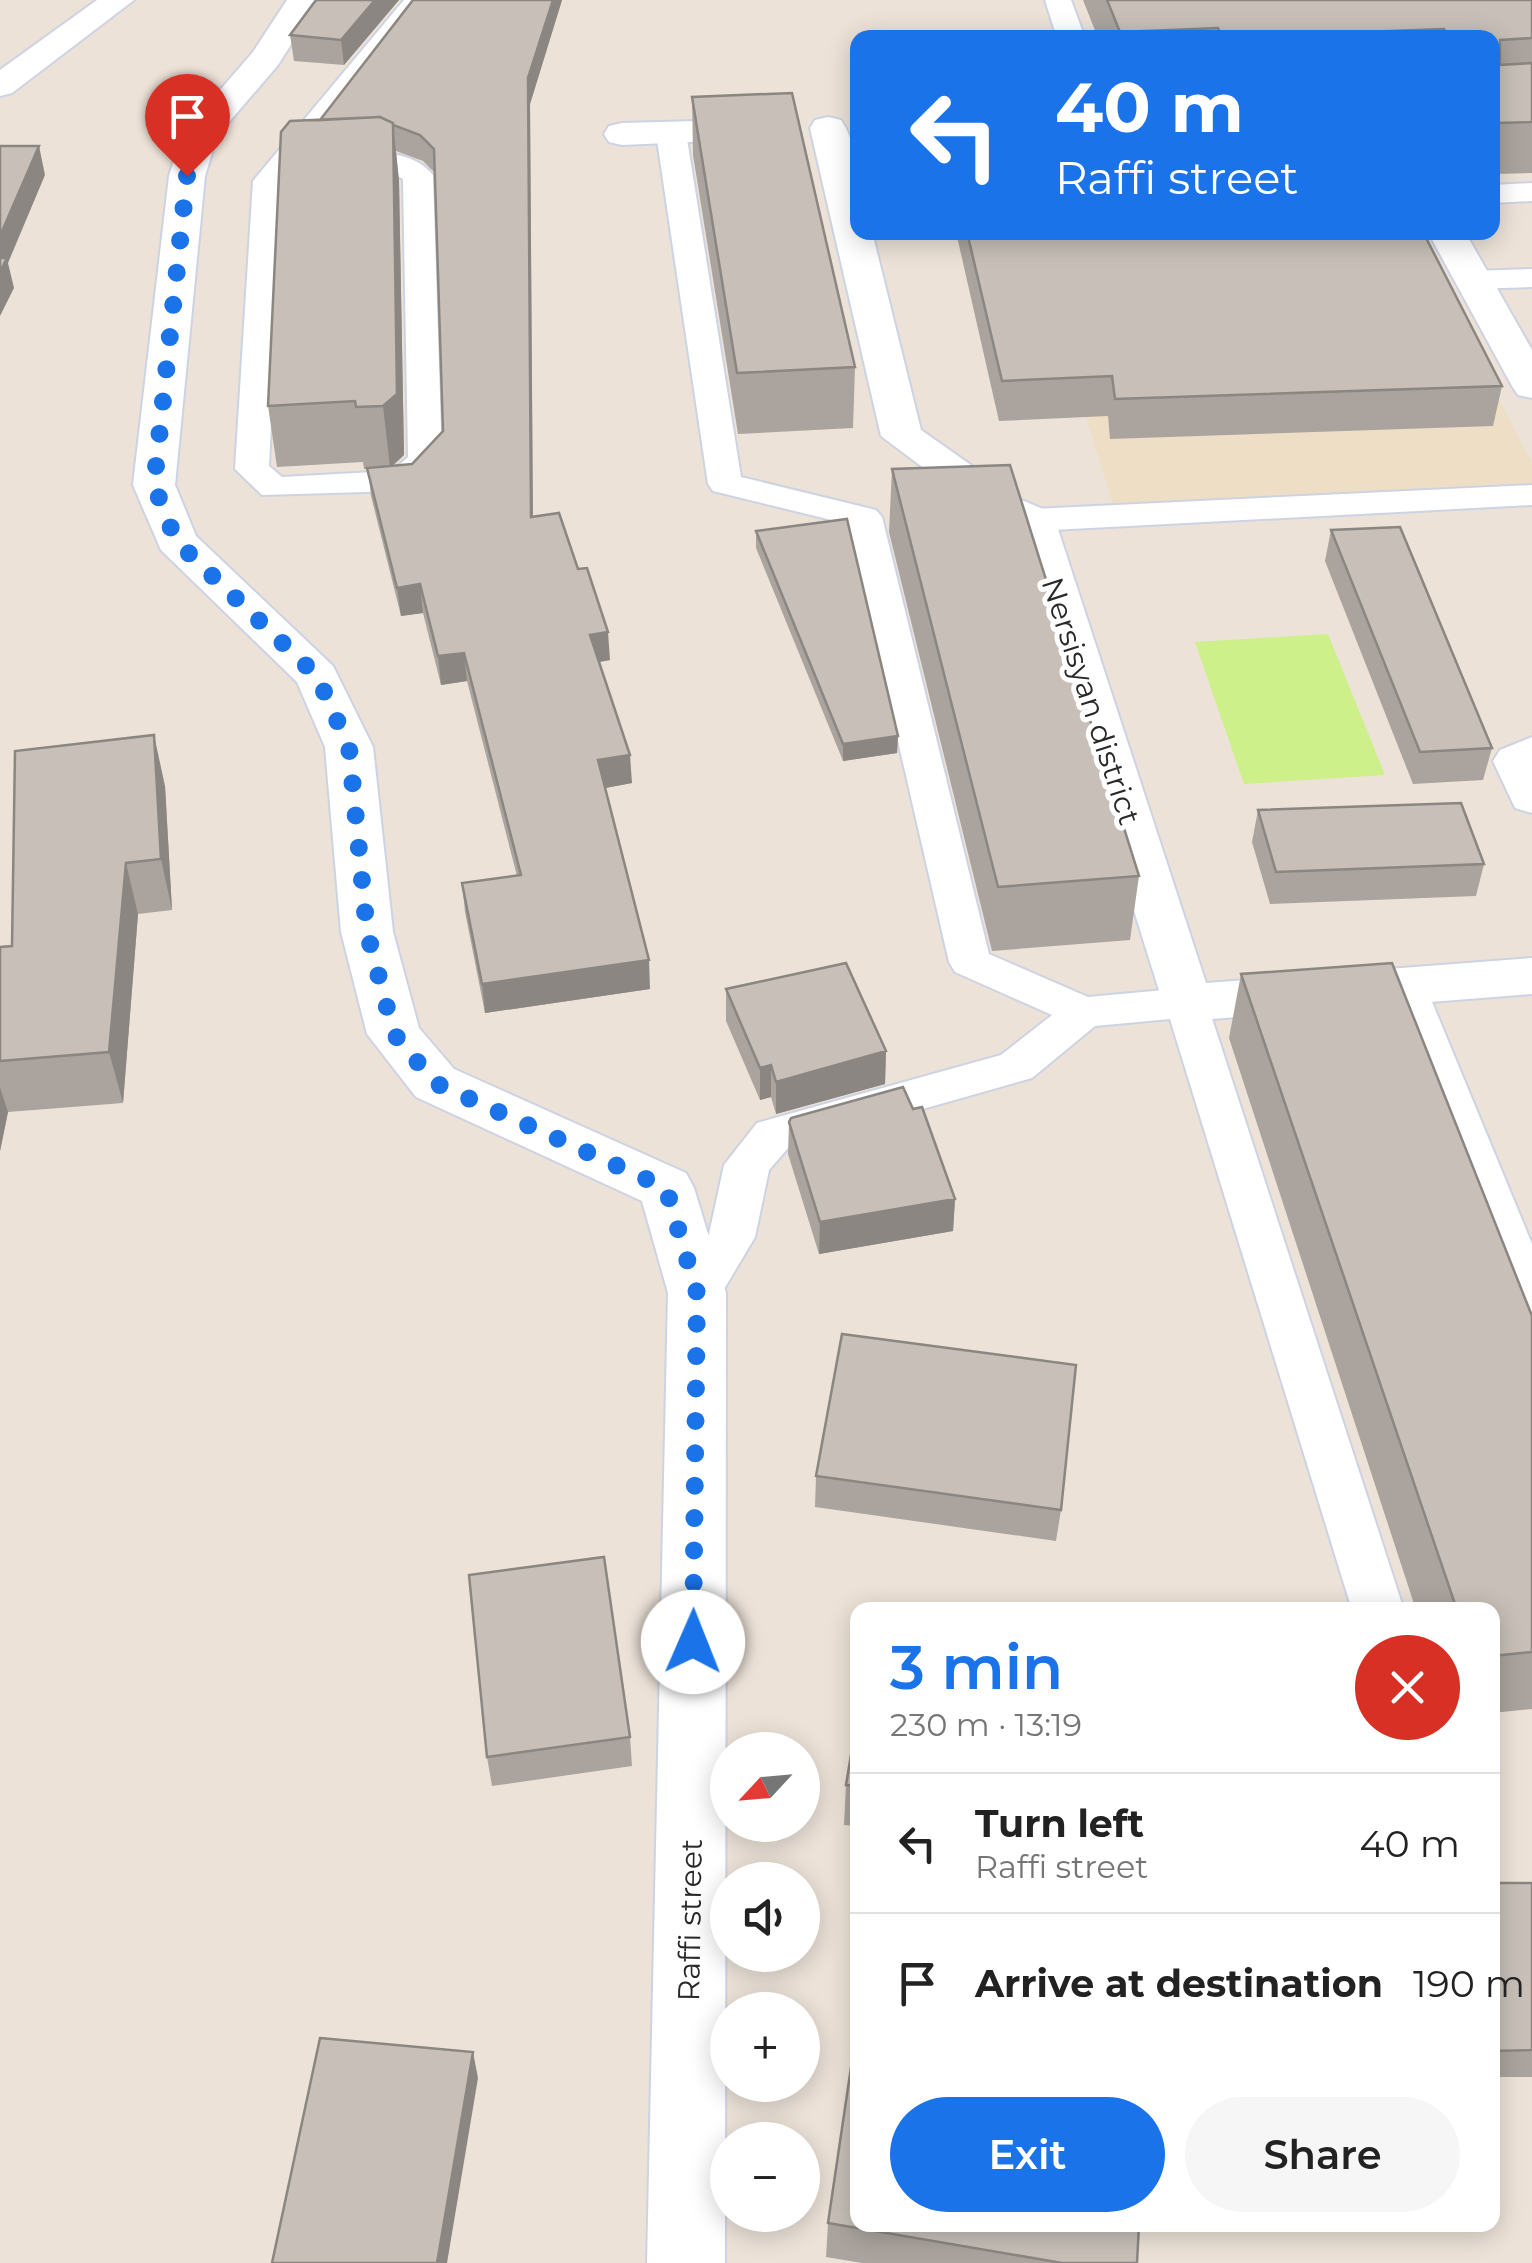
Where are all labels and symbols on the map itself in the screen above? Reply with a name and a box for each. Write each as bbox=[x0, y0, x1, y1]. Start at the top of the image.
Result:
pin bbox=[145, 74, 230, 177]
street label: Nersisyan district bbox=[1034, 573, 1148, 829]
position arrow bbox=[641, 1590, 745, 1694]
north arrow bbox=[710, 1732, 820, 1842]
street label: Raffi street bbox=[670, 1838, 710, 2002]

